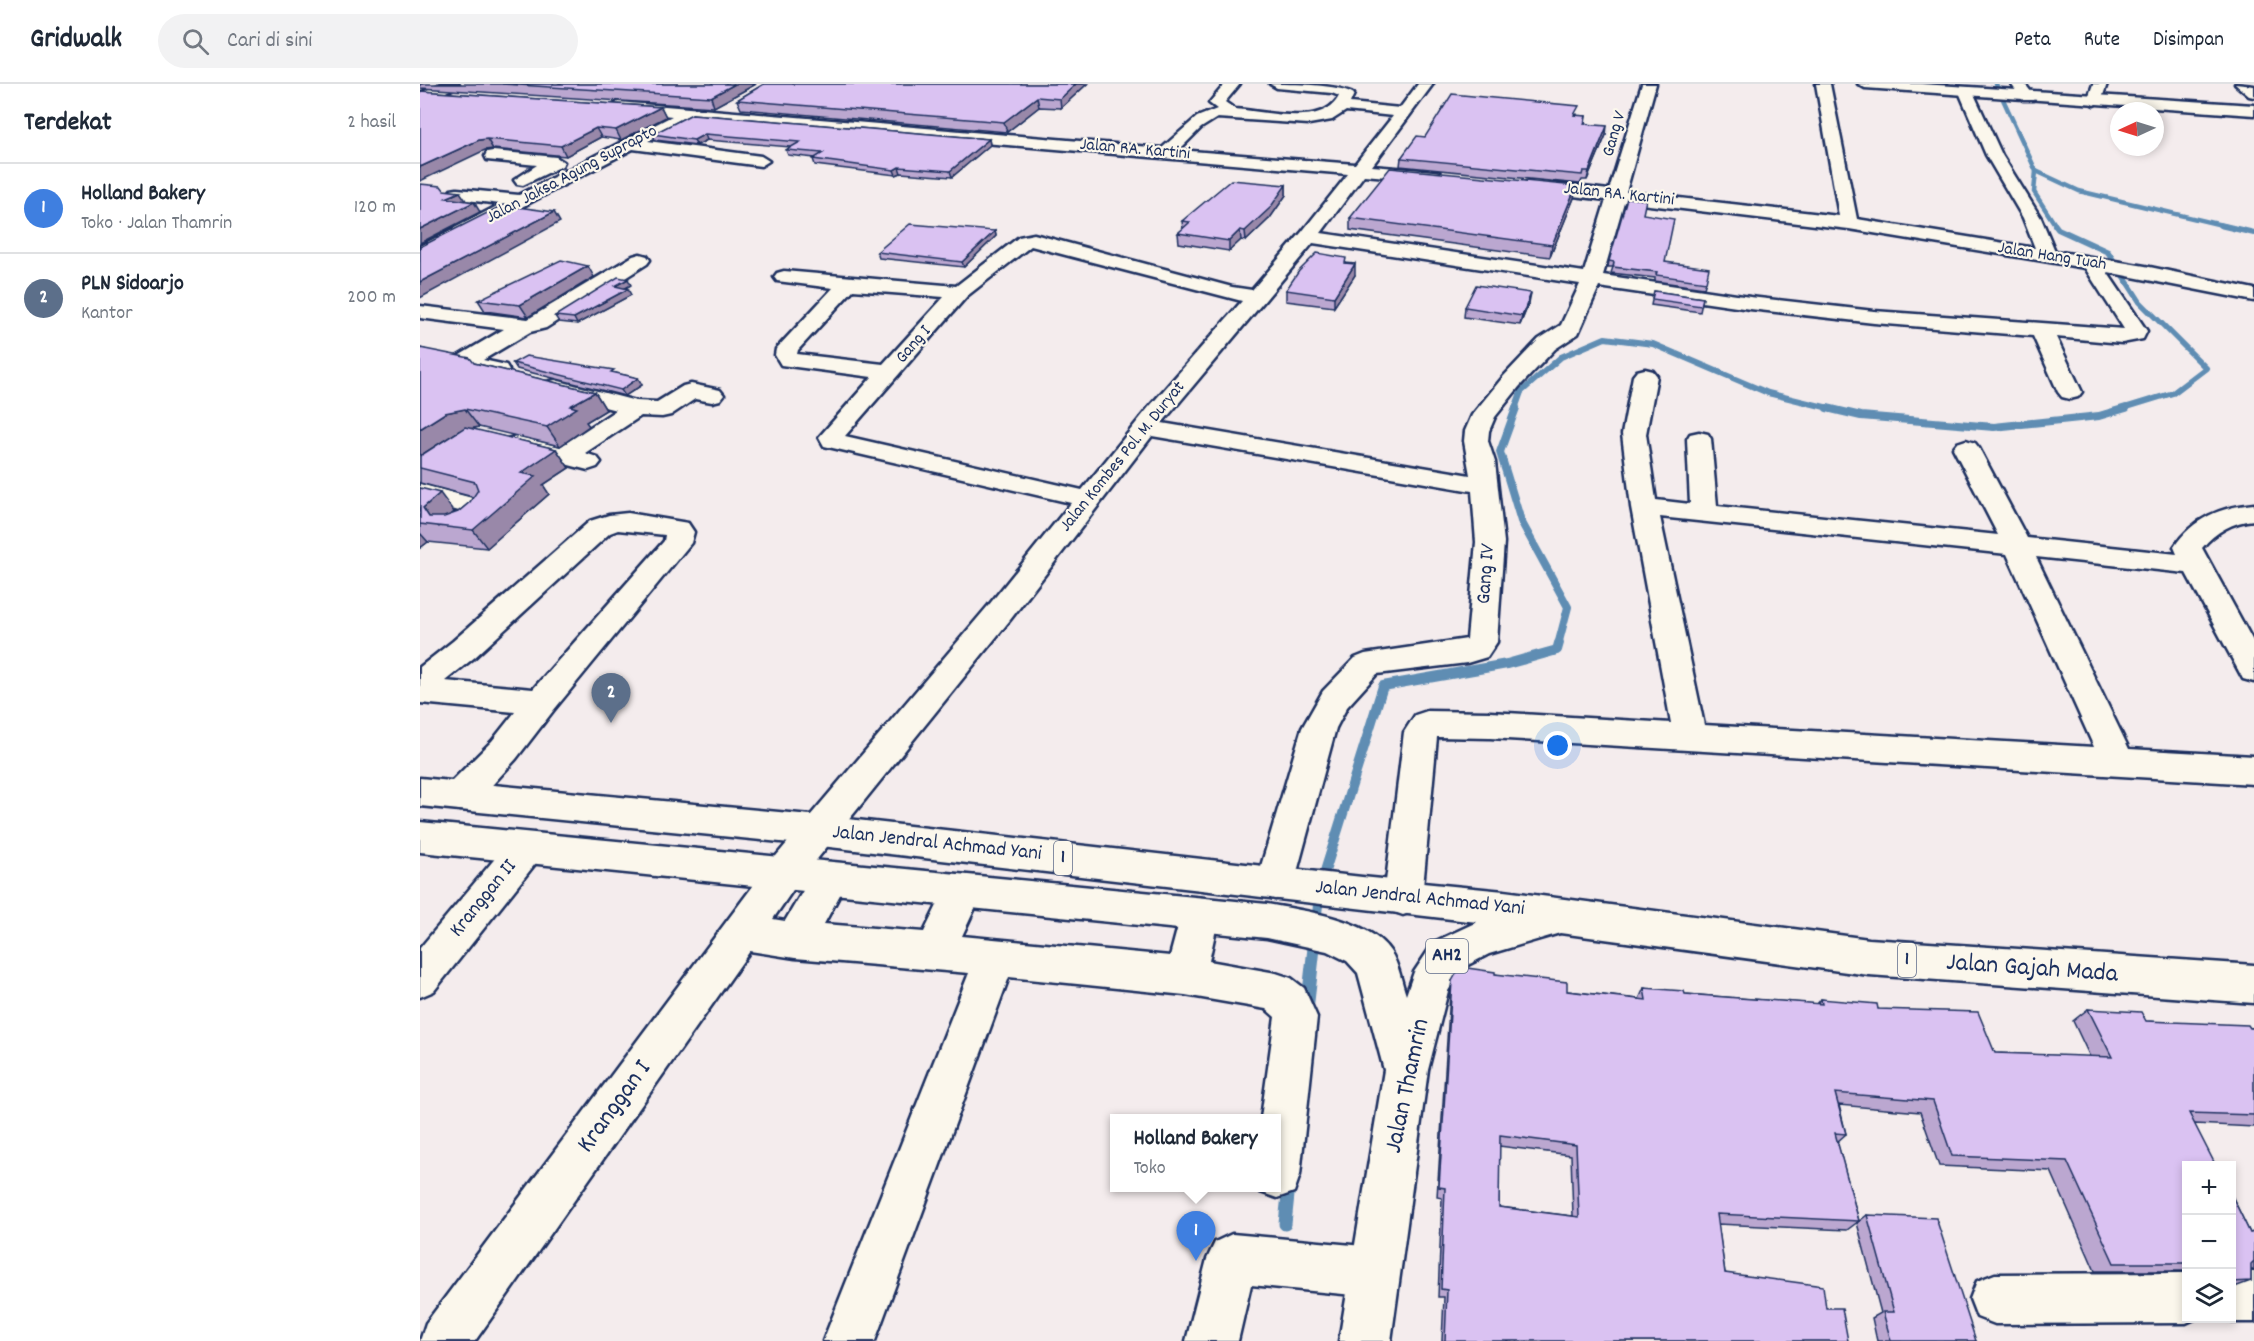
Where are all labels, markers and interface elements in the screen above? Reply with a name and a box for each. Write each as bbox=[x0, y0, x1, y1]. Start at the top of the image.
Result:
search box bbox=[158, 14, 578, 68]
text: Gridwalk bbox=[30, 21, 122, 61]
icon: search bbox=[179, 25, 212, 58]
text: Cari di sini bbox=[227, 26, 312, 57]
text: Peta bbox=[2014, 26, 2051, 56]
text: Rute bbox=[2084, 26, 2120, 56]
text: Disimpan bbox=[2153, 26, 2224, 56]
north arrow bbox=[2110, 102, 2164, 156]
text: Terdekat bbox=[24, 105, 112, 142]
street label: Gang V bbox=[1597, 108, 1634, 160]
text: 2 hasil bbox=[347, 109, 396, 137]
street label: Jalan Jaksa Agung Suprapto bbox=[482, 119, 662, 231]
street label: Jalan RA. Kartini bbox=[1079, 133, 1191, 167]
street label: Jalan RA. Kartini bbox=[1563, 177, 1675, 213]
text: Holland Bakery bbox=[81, 179, 205, 210]
text: 1 bbox=[41, 194, 46, 222]
text: 120 m bbox=[354, 194, 396, 222]
text: Toko · Jalan Thamrin bbox=[81, 210, 232, 238]
street label: Jalan Hang Tuah bbox=[1996, 236, 2108, 278]
text: PLN Sidoarjo bbox=[81, 269, 184, 300]
text: 2 bbox=[39, 284, 48, 312]
text: 200 m bbox=[347, 284, 396, 312]
text: Kantor bbox=[81, 300, 133, 328]
street label: Gang I bbox=[890, 320, 938, 370]
street label: Jalan Kombes Pol. M. Duryat bbox=[1054, 376, 1192, 538]
street label: Gang IV bbox=[1470, 543, 1504, 605]
pin: 2 bbox=[592, 674, 630, 723]
your location bbox=[1543, 731, 1572, 760]
street label: Jalan Jendral Achmad Yani bbox=[831, 818, 1043, 870]
road number: 1 bbox=[1054, 841, 1072, 875]
street label: Kranggan II bbox=[443, 853, 525, 945]
street label: Jalan Jendral Achmad Yani bbox=[1314, 873, 1526, 925]
road number: AH2 bbox=[1426, 939, 1468, 973]
road number: 1 bbox=[1898, 943, 1916, 977]
street label: Jalan Gajah Mada bbox=[1945, 945, 2120, 994]
street label: Jalan Thamrin bbox=[1376, 1015, 1440, 1157]
street label: Kranggan I bbox=[569, 1053, 661, 1161]
popup bbox=[1110, 1114, 1281, 1192]
text: Holland Bakery bbox=[1134, 1124, 1257, 1155]
text: Toko bbox=[1134, 1155, 1166, 1183]
map controls bbox=[2182, 1161, 2236, 1323]
button: + bbox=[2182, 1161, 2236, 1215]
pin: 1 bbox=[1176, 1212, 1216, 1261]
button: − bbox=[2182, 1215, 2236, 1269]
button: layers bbox=[2182, 1269, 2236, 1323]

